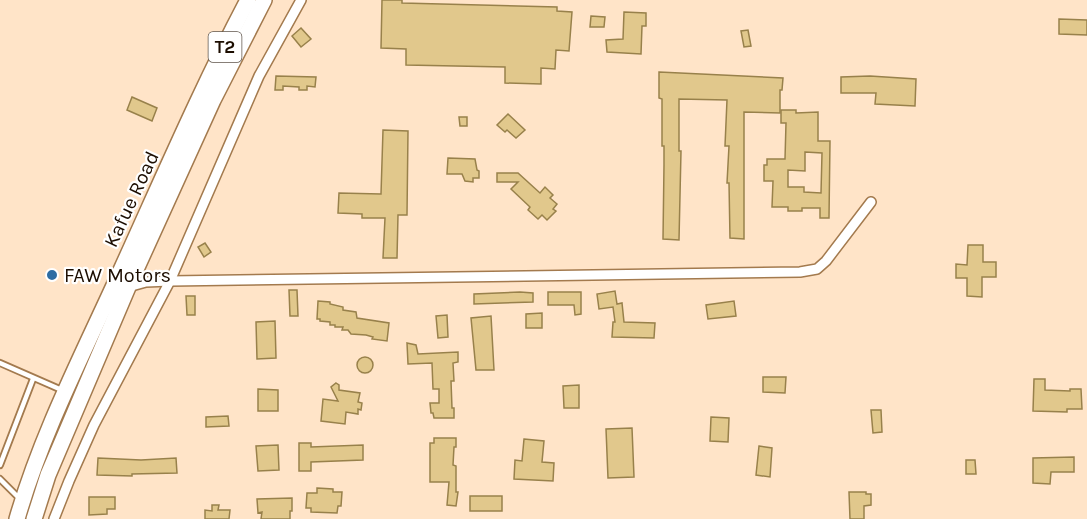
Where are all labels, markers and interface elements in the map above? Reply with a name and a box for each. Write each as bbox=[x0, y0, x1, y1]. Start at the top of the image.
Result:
road number: T2 bbox=[208, 32, 242, 62]
street label: Kafue Road bbox=[99, 148, 164, 251]
place label: FAW Motors bbox=[64, 264, 171, 287]
marker: FAW Motors bbox=[45, 268, 59, 282]

